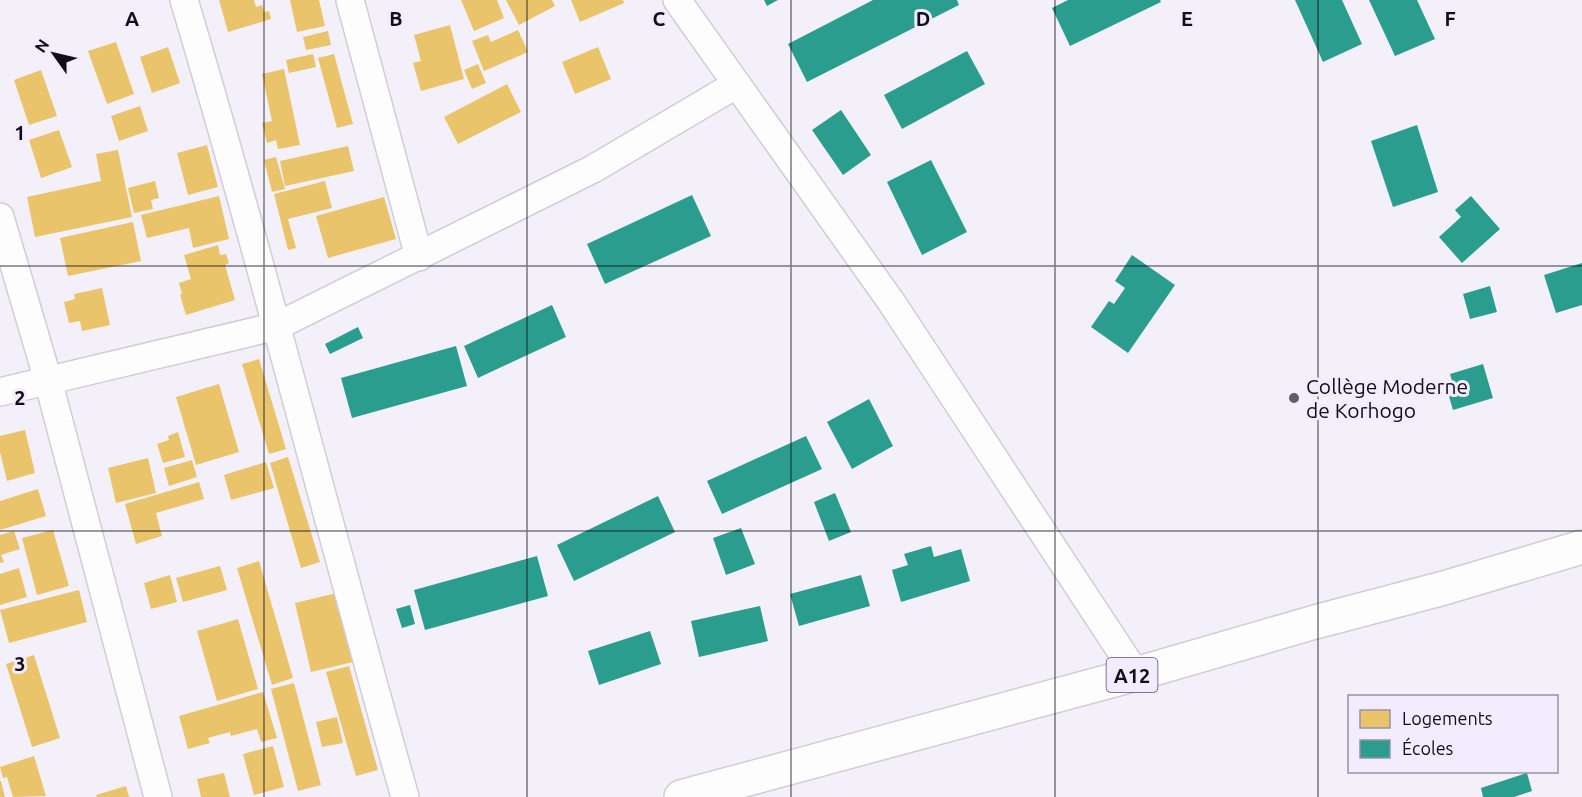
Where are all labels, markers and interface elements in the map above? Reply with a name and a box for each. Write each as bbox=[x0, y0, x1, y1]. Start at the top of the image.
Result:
text: A bbox=[125, 7, 139, 30]
text: B bbox=[389, 7, 403, 30]
text: C bbox=[653, 7, 666, 30]
text: D bbox=[916, 7, 930, 30]
text: E bbox=[1181, 7, 1193, 30]
text: F bbox=[1444, 7, 1456, 30]
north arrow bbox=[24, 24, 84, 84]
text: N bbox=[31, 36, 52, 56]
text: 1 bbox=[14, 121, 26, 144]
place label: Collège Moderne de Korhogo bbox=[1306, 374, 1468, 422]
text: 2 bbox=[14, 386, 26, 409]
marker: Collège Moderne de Korhogo bbox=[1287, 391, 1301, 405]
text: 3 bbox=[14, 652, 26, 675]
road number: A12 bbox=[1106, 658, 1158, 692]
legend bbox=[1348, 695, 1558, 773]
text: Logements bbox=[1402, 708, 1493, 728]
text: Écoles bbox=[1402, 737, 1454, 758]

